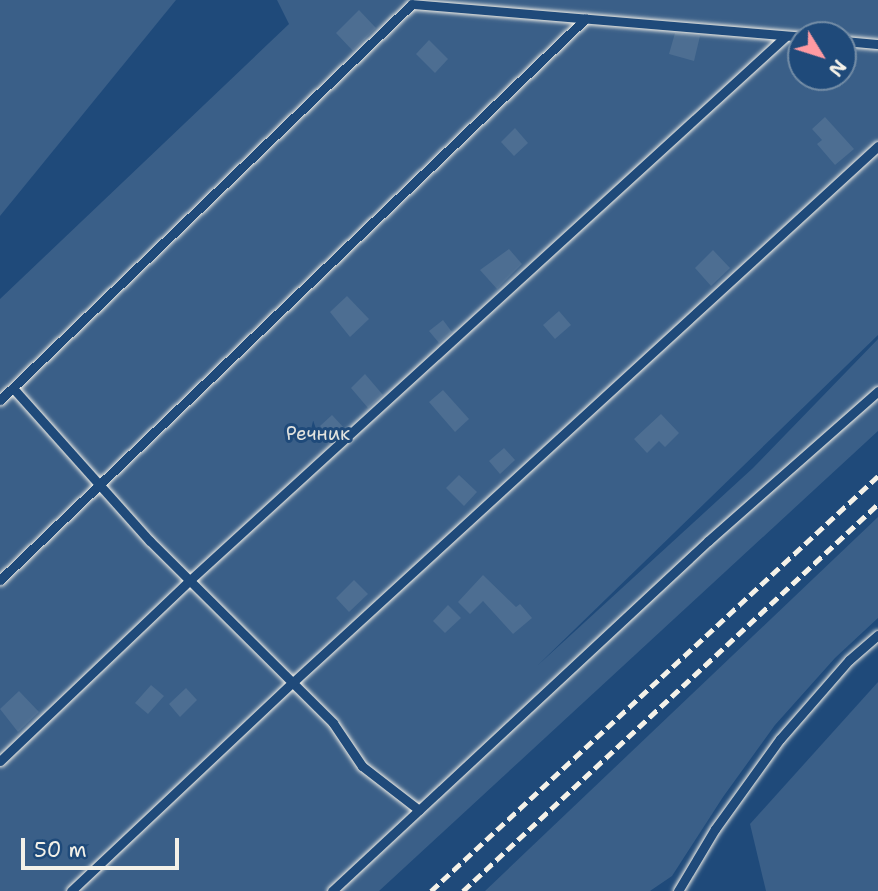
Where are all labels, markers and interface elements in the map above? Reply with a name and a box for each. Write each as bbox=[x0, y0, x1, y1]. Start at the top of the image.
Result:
north arrow bbox=[787, 21, 857, 91]
text: N bbox=[823, 54, 852, 82]
park label: Речник bbox=[286, 423, 350, 445]
scale bar bbox=[24, 824, 182, 868]
text: 50 m bbox=[34, 836, 87, 864]

